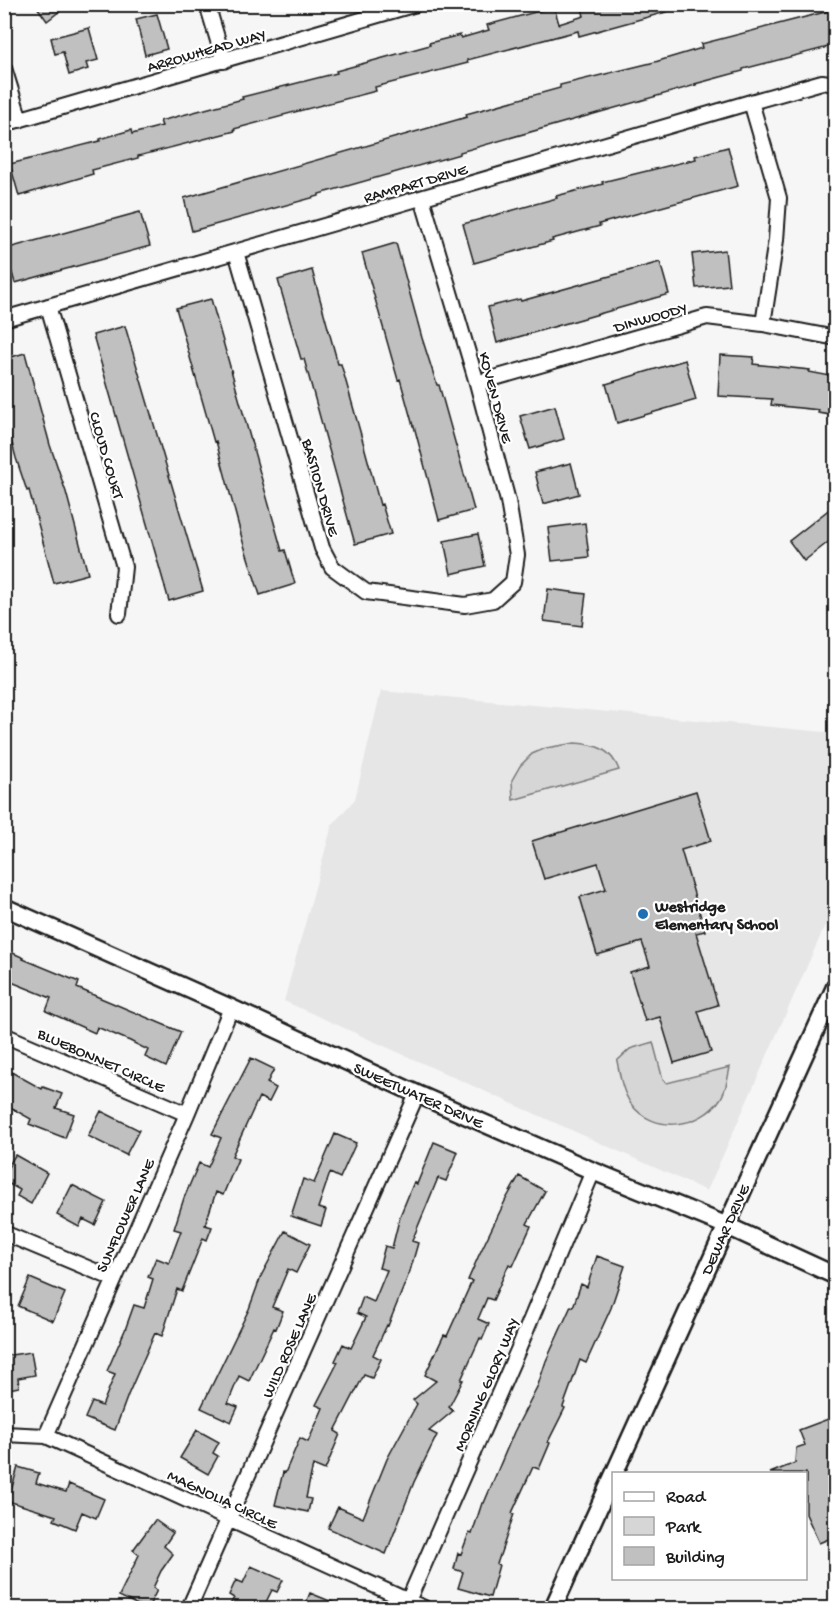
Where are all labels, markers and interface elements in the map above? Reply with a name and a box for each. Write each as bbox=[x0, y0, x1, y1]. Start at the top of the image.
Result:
street label: ARROWHEAD WAY bbox=[145, 26, 269, 78]
street label: RAMPART DRIVE bbox=[362, 161, 471, 209]
street label: DINWOODY bbox=[611, 300, 690, 339]
street label: KOVEN DRIVE bbox=[472, 350, 515, 446]
street label: CLOUD COURT bbox=[83, 410, 126, 503]
street label: BASTION DRIVE bbox=[295, 436, 342, 540]
place label: Westridge Elementary School bbox=[654, 899, 779, 936]
marker: Westridge Elementary School bbox=[636, 907, 650, 921]
street label: BLUEBONNET CIRCLE bbox=[33, 1025, 168, 1099]
street label: SWEETWATER DRIVE bbox=[350, 1060, 486, 1135]
street label: SUNFLOWER LANE bbox=[94, 1156, 161, 1276]
street label: DEWAR DRIVE bbox=[698, 1181, 756, 1280]
street label: WILD ROSE LANE bbox=[260, 1290, 323, 1402]
street label: MORNING GLORY WAY bbox=[451, 1316, 525, 1455]
street label: MAGNOLIA CIRCLE bbox=[164, 1467, 280, 1535]
legend bbox=[612, 1472, 807, 1580]
text: Road bbox=[666, 1488, 707, 1509]
text: Park bbox=[665, 1518, 702, 1539]
text: Building bbox=[665, 1548, 725, 1569]

